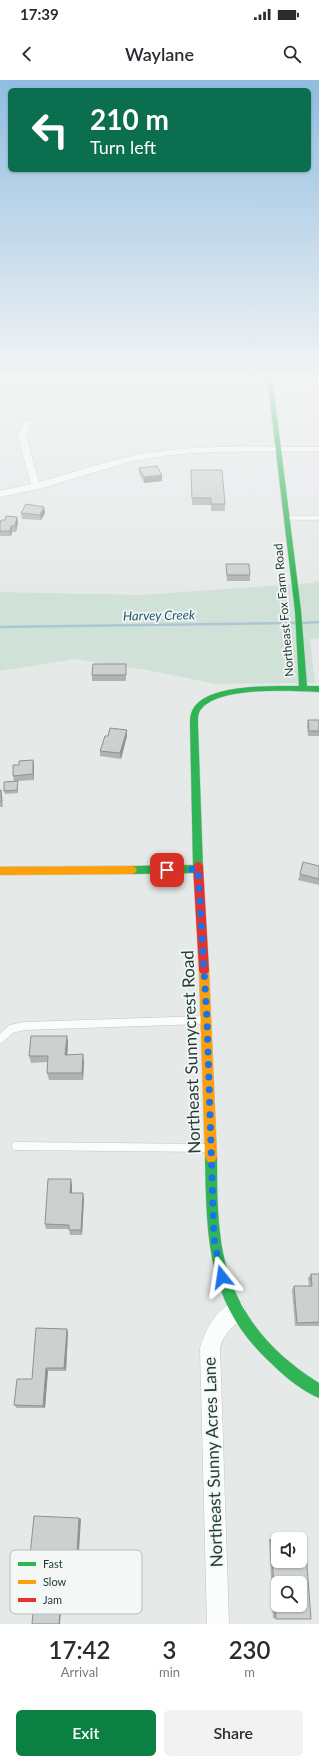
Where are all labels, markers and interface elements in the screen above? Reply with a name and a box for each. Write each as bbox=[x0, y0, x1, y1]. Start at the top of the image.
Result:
text: 17:39 bbox=[20, 5, 59, 23]
icon: back bbox=[16, 43, 38, 65]
text: Waylane bbox=[125, 43, 194, 65]
icon: search bbox=[281, 43, 303, 65]
text: 210 m bbox=[90, 102, 169, 136]
icon: left bbox=[24, 104, 76, 156]
text: Turn left bbox=[90, 136, 156, 158]
street label: Northeast Fox Farm Road bbox=[270, 543, 297, 677]
water label: Harvey Creek bbox=[123, 606, 196, 624]
pin bbox=[150, 853, 184, 887]
icon: arrive bbox=[156, 859, 178, 881]
street label: Northeast Sunnycrest Road bbox=[176, 950, 205, 1154]
position arrow bbox=[201, 1256, 243, 1298]
street label: Northeast Sunny Acres Lane bbox=[198, 1357, 227, 1567]
map controls bbox=[271, 1532, 307, 1612]
button: sound bbox=[271, 1532, 307, 1568]
legend bbox=[10, 1550, 142, 1614]
text: Fast bbox=[43, 1557, 63, 1570]
text: Slow bbox=[43, 1575, 67, 1588]
button: search bbox=[271, 1576, 307, 1612]
text: Jam bbox=[43, 1593, 62, 1606]
text: 17:42 bbox=[49, 1635, 110, 1664]
text: 3 bbox=[163, 1635, 176, 1664]
text: 230 bbox=[229, 1635, 270, 1664]
text: Arrival bbox=[61, 1664, 98, 1680]
text: min bbox=[159, 1664, 180, 1680]
text: m bbox=[244, 1664, 255, 1680]
button: Exit bbox=[16, 1710, 156, 1756]
button: Share bbox=[164, 1710, 303, 1756]

